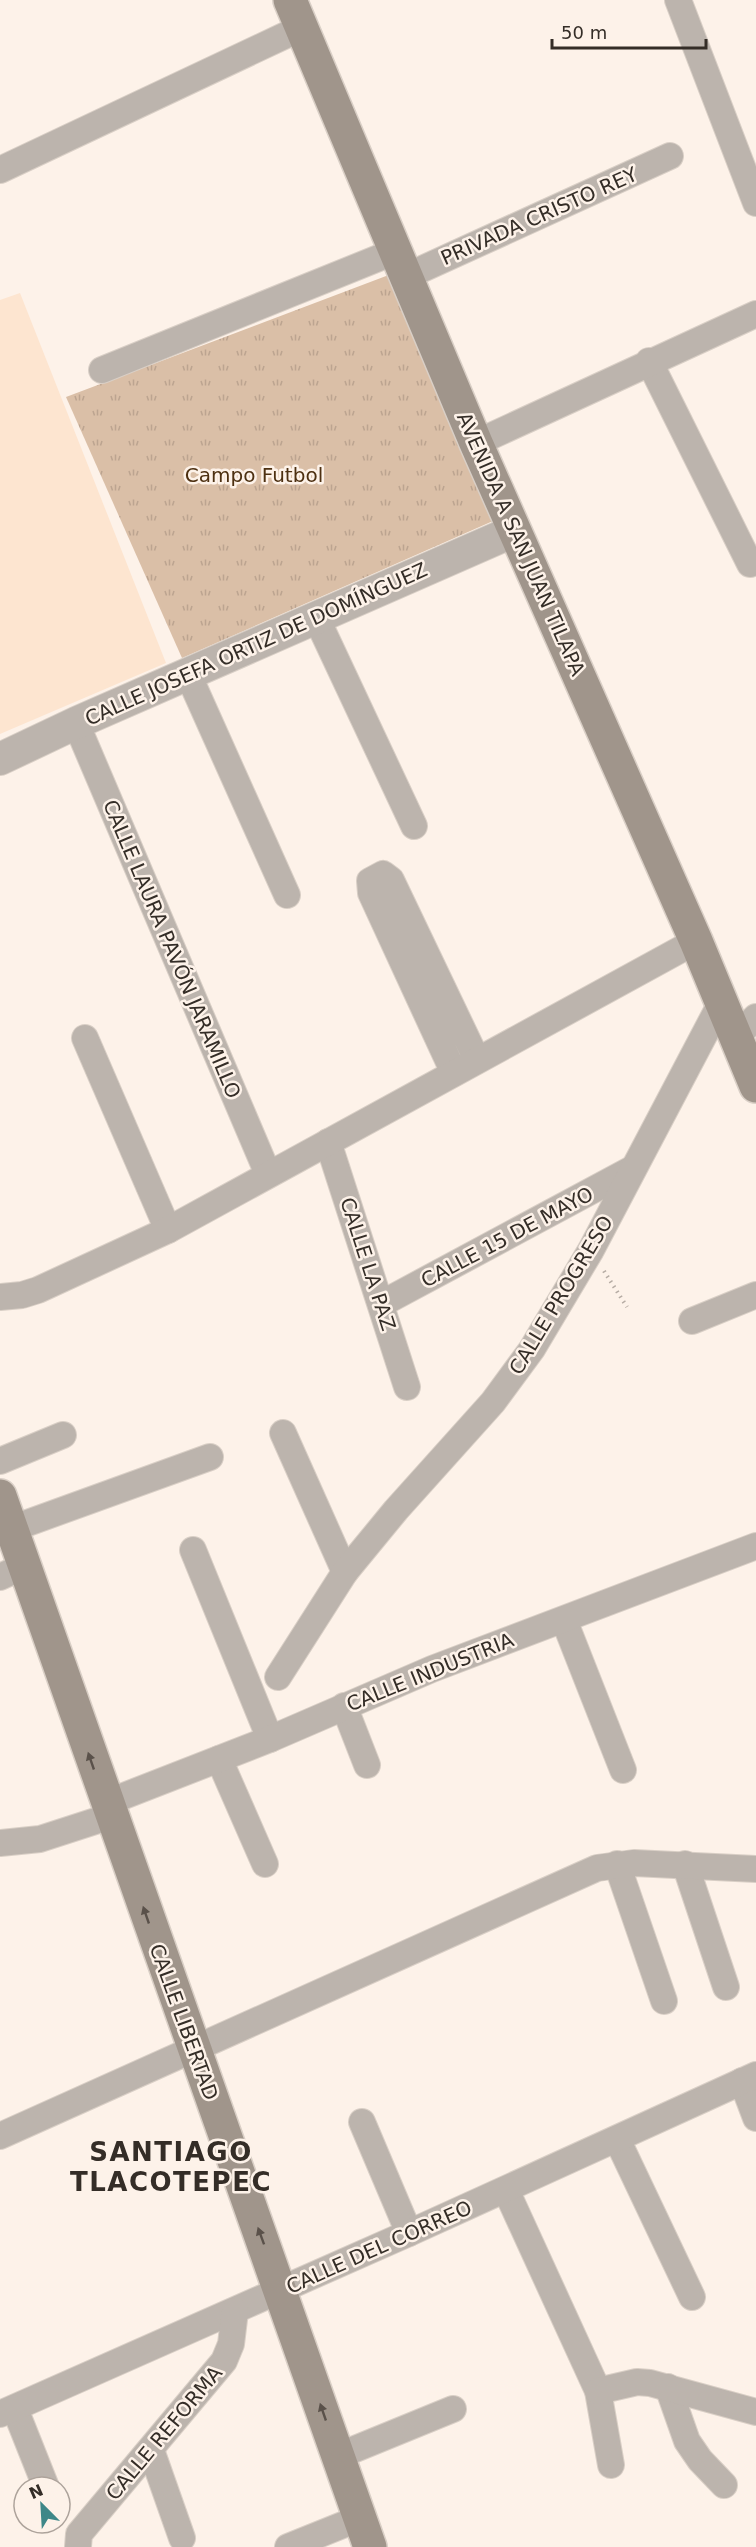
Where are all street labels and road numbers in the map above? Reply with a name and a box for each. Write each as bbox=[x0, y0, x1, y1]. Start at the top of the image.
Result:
street label: PRIVADA CRISTO REY bbox=[437, 161, 642, 270]
street label: AVENIDA A SAN JUAN TILAPA bbox=[452, 408, 590, 680]
street label: CALLE JOSEFA ORTIZ DE DOMÍNGUEZ bbox=[81, 557, 431, 731]
street label: CALLE LAURA PAVÓN JARAMILLO bbox=[98, 796, 246, 1102]
street label: CALLE 15 DE MAYO bbox=[417, 1181, 597, 1293]
street label: CALLE LA PAZ bbox=[335, 1194, 401, 1334]
street label: CALLE PROGRESO bbox=[504, 1211, 618, 1379]
street label: CALLE INDUSTRIA bbox=[343, 1627, 517, 1717]
street label: CALLE LIBERTAD bbox=[145, 1941, 223, 2103]
street label: CALLE DEL CORREO bbox=[283, 2195, 475, 2299]
street label: CALLE REFORMA bbox=[101, 2361, 227, 2505]

